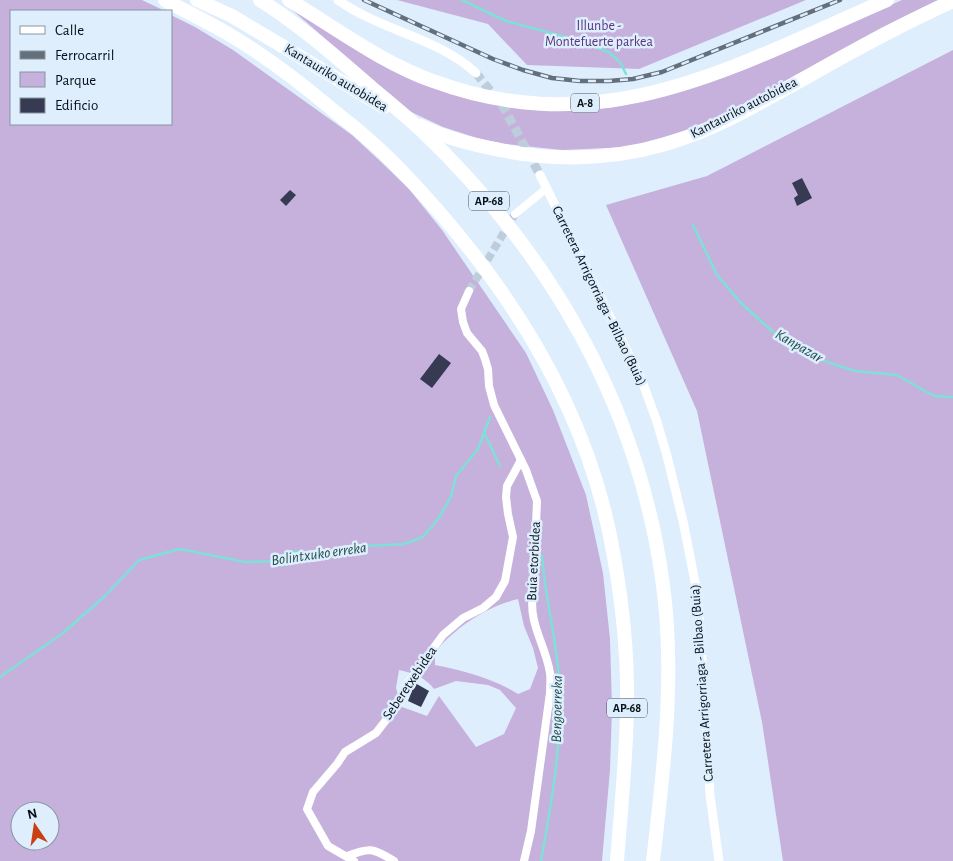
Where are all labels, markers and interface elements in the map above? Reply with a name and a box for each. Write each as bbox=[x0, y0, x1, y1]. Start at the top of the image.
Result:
legend bbox=[10, 10, 172, 125]
park label: Illunbe - Montefuerte parkea bbox=[545, 19, 653, 49]
text: Calle bbox=[55, 23, 84, 38]
street label: Kantauriko autobidea bbox=[282, 42, 391, 115]
text: Ferrocarril bbox=[55, 48, 114, 63]
text: Parque bbox=[55, 73, 96, 88]
street label: Kantauriko autobidea bbox=[688, 75, 800, 141]
road number: A-8 bbox=[571, 94, 599, 112]
text: Edificio bbox=[55, 98, 98, 113]
road number: AP-68 bbox=[469, 192, 509, 210]
street label: Carretera Arrigorriaga - Bilbao (Buia) bbox=[549, 204, 649, 388]
water label: Kanpazar bbox=[773, 327, 826, 366]
street label: Buia etorbidea bbox=[525, 520, 543, 601]
water label: Bolintxuko erreka bbox=[270, 540, 368, 568]
street label: Carretera Arrigorriaga - Bilbao (Buia) bbox=[688, 584, 716, 782]
street label: Seberetxebidea bbox=[380, 643, 440, 722]
water label: Bengoerreka bbox=[549, 675, 565, 743]
road number: AP-68 bbox=[607, 698, 647, 718]
north arrow bbox=[10, 801, 60, 851]
text: N bbox=[26, 806, 39, 822]

